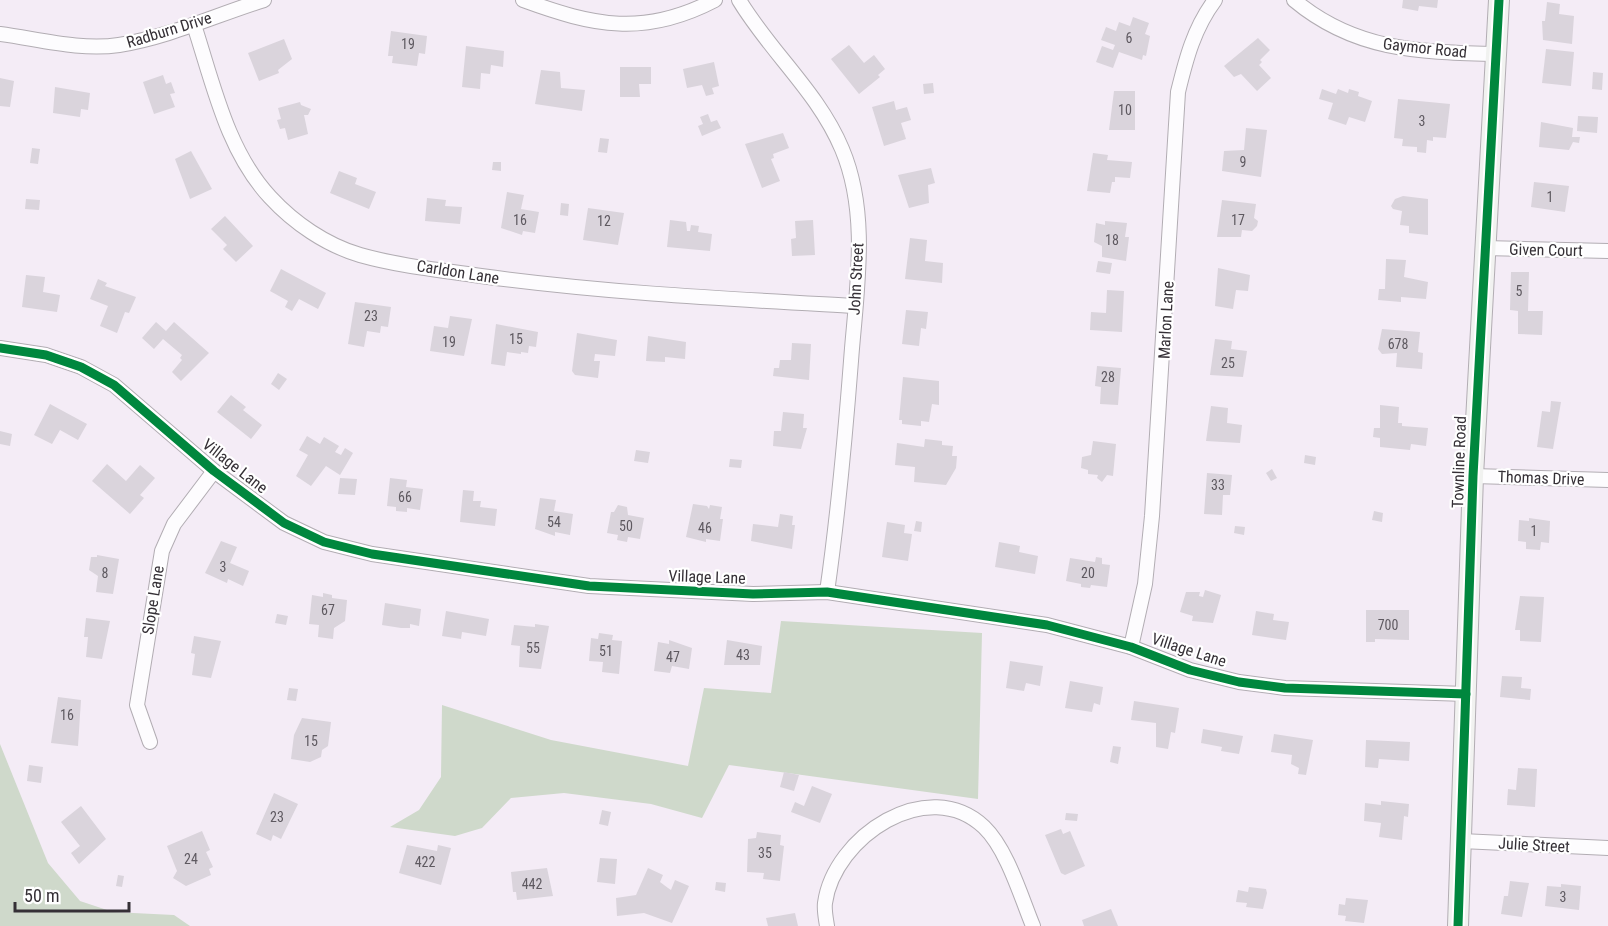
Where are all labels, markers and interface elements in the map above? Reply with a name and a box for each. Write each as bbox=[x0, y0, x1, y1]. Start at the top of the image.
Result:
street label: Radburn Drive bbox=[124, 8, 214, 52]
house number: 6 bbox=[1126, 30, 1133, 46]
street label: Gaymor Road bbox=[1382, 34, 1468, 62]
house number: 19 bbox=[401, 36, 415, 52]
house number: 10 bbox=[1118, 102, 1132, 118]
house number: 3 bbox=[1419, 113, 1425, 129]
house number: 9 bbox=[1240, 154, 1246, 170]
house number: 1 bbox=[1547, 189, 1553, 205]
house number: 16 bbox=[513, 212, 527, 228]
house number: 17 bbox=[1231, 212, 1245, 228]
house number: 12 bbox=[597, 213, 611, 229]
house number: 18 bbox=[1105, 232, 1119, 248]
street label: Given Court bbox=[1509, 240, 1583, 260]
street label: John Street bbox=[845, 242, 867, 316]
street label: Carldon Lane bbox=[415, 256, 501, 288]
street label: Marlon Lane bbox=[1154, 280, 1178, 360]
house number: 5 bbox=[1516, 283, 1523, 299]
house number: 23 bbox=[364, 308, 378, 324]
house number: 15 bbox=[509, 331, 523, 347]
house number: 19 bbox=[442, 334, 456, 350]
house number: 678 bbox=[1388, 336, 1408, 352]
house number: 25 bbox=[1221, 355, 1235, 371]
house number: 28 bbox=[1101, 369, 1115, 385]
street label: Townline Road bbox=[1448, 416, 1470, 508]
street label: Village Lane bbox=[199, 435, 271, 497]
street label: Thomas Drive bbox=[1497, 467, 1585, 489]
house number: 33 bbox=[1211, 477, 1225, 493]
house number: 66 bbox=[398, 489, 412, 505]
house number: 54 bbox=[547, 514, 561, 530]
house number: 50 bbox=[619, 518, 633, 534]
house number: 46 bbox=[698, 520, 712, 536]
house number: 1 bbox=[1531, 523, 1537, 539]
house number: 3 bbox=[220, 559, 226, 575]
street label: Slope Lane bbox=[138, 564, 168, 636]
house number: 8 bbox=[102, 565, 109, 581]
house number: 20 bbox=[1081, 565, 1095, 581]
street label: Village Lane bbox=[668, 566, 746, 588]
house number: 67 bbox=[321, 602, 335, 618]
house number: 700 bbox=[1378, 617, 1398, 633]
street label: Village Lane bbox=[1149, 629, 1229, 671]
house number: 55 bbox=[526, 640, 540, 656]
house number: 51 bbox=[599, 643, 613, 659]
house number: 43 bbox=[736, 647, 750, 663]
house number: 47 bbox=[666, 649, 680, 665]
house number: 16 bbox=[60, 707, 74, 723]
house number: 15 bbox=[304, 733, 318, 749]
house number: 23 bbox=[270, 809, 284, 825]
street label: Julie Street bbox=[1498, 834, 1570, 856]
house number: 35 bbox=[758, 845, 772, 861]
house number: 24 bbox=[184, 851, 198, 867]
house number: 422 bbox=[415, 854, 435, 870]
scale bar bbox=[15, 875, 129, 913]
house number: 442 bbox=[522, 876, 542, 892]
text: 50 m bbox=[24, 885, 59, 906]
house number: 3 bbox=[1560, 889, 1566, 905]

